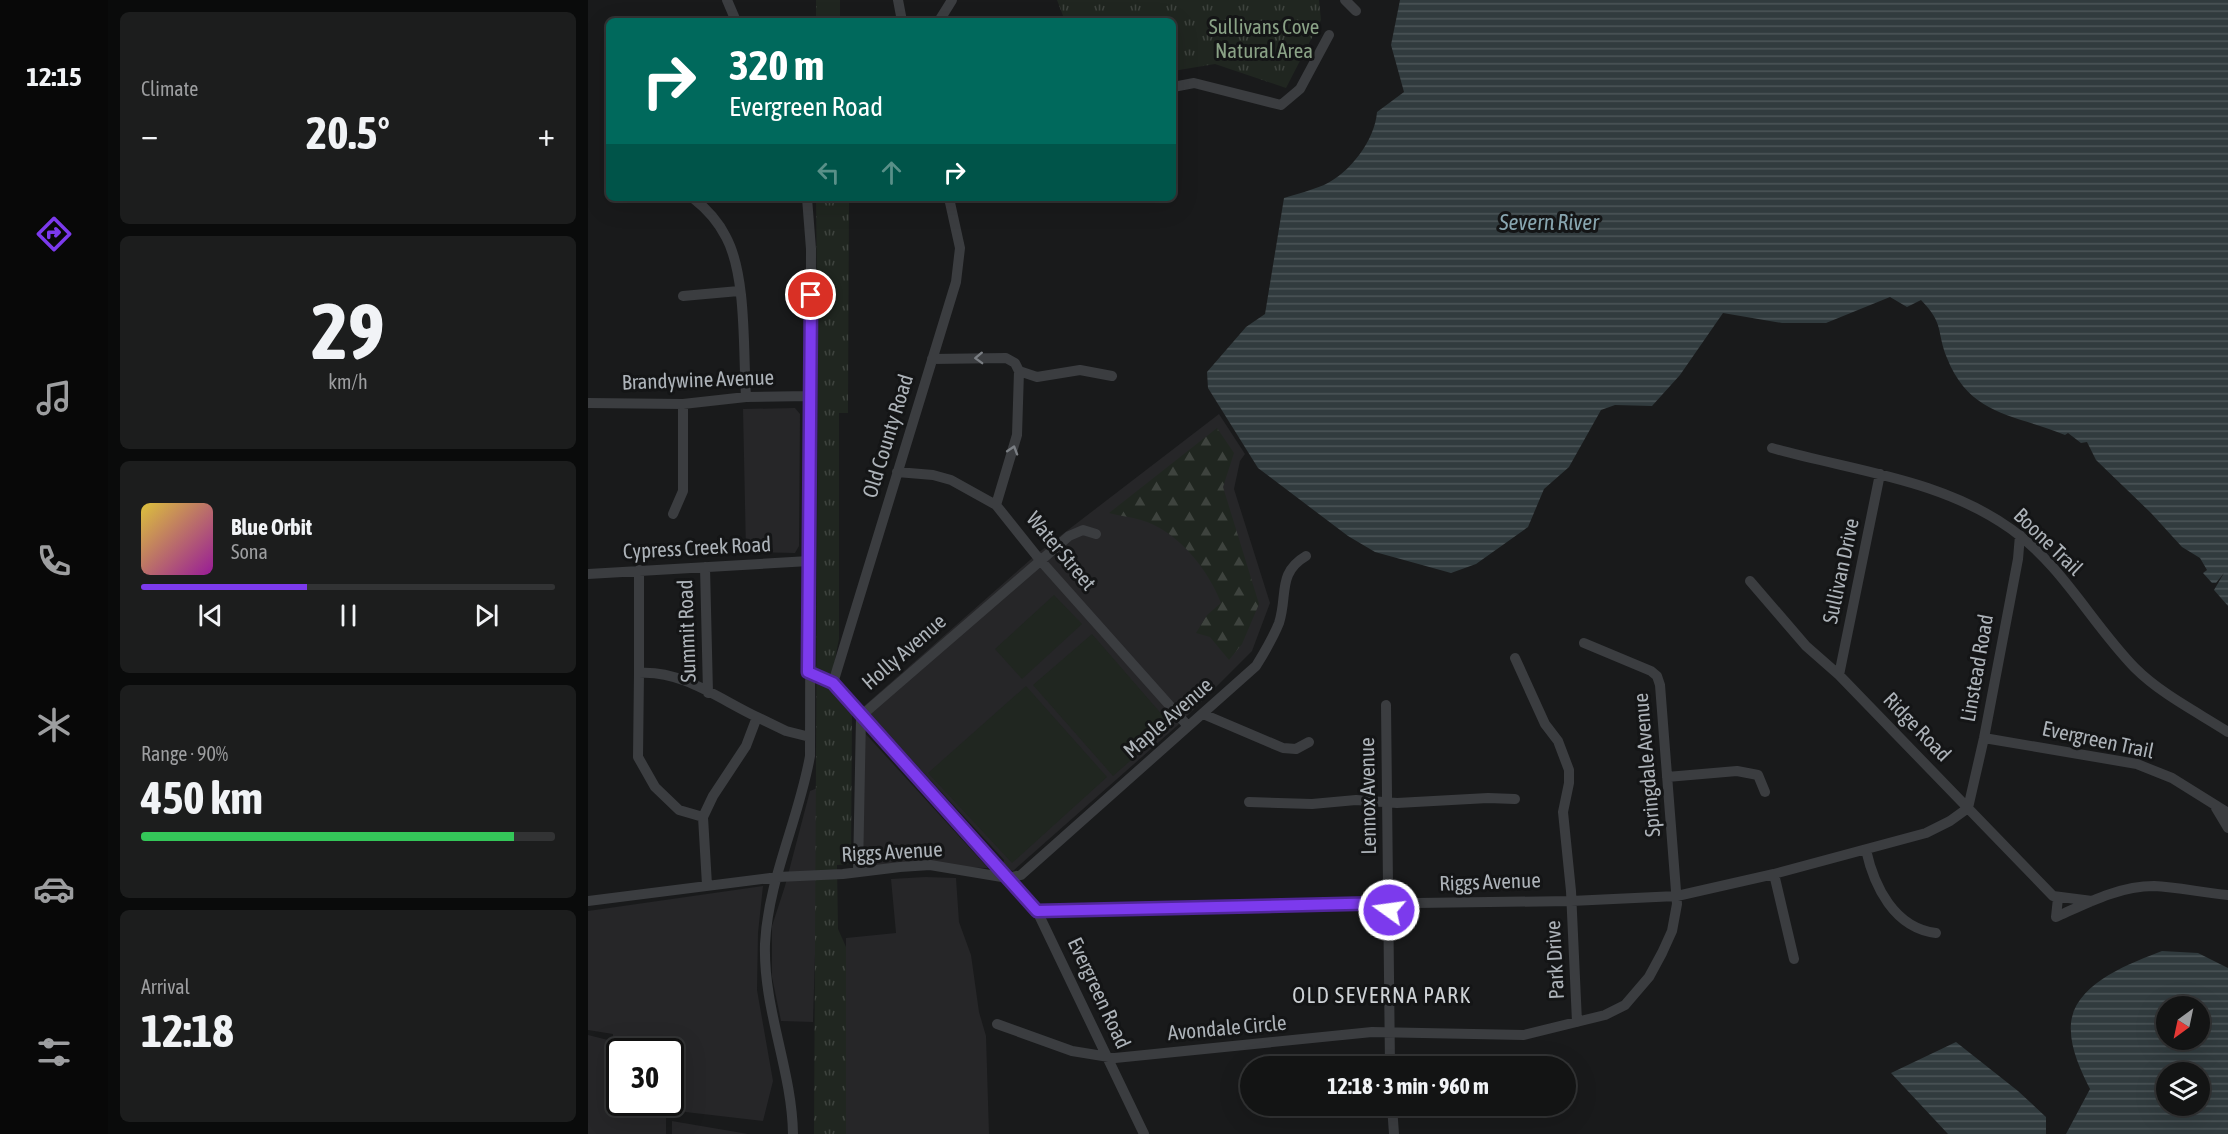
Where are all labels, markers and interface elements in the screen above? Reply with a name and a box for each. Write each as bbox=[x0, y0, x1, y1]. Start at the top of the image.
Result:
park label: Sullivans Cove Natural Area bbox=[1209, 14, 1319, 62]
text: 320 m bbox=[729, 41, 824, 89]
icon: right bbox=[630, 42, 708, 120]
text: 12:15 bbox=[26, 61, 82, 92]
text: Climate bbox=[141, 77, 198, 100]
text: Evergreen Road bbox=[729, 91, 883, 122]
text: 20.5° bbox=[306, 107, 390, 159]
text: − bbox=[141, 115, 158, 153]
text: + bbox=[538, 115, 555, 153]
icon: left bbox=[812, 156, 845, 189]
icon: ahead bbox=[875, 156, 908, 189]
icon: right bbox=[938, 156, 971, 189]
water label: Severn River bbox=[1498, 209, 1600, 235]
icon: directions bbox=[33, 213, 75, 255]
pin bbox=[785, 269, 836, 320]
icon: arrive bbox=[794, 278, 827, 311]
text: 29 bbox=[311, 286, 385, 376]
one-way arrow bbox=[975, 352, 984, 364]
street label: Brandywine Avenue bbox=[621, 364, 775, 394]
text: km/h bbox=[328, 370, 368, 393]
street label: Old County Road bbox=[857, 371, 917, 500]
icon: music bbox=[33, 377, 75, 419]
one-way arrow bbox=[1006, 445, 1018, 456]
street label: Boone Trail bbox=[2009, 503, 2088, 580]
street label: Water Street bbox=[1022, 506, 1101, 594]
text: Blue Orbit bbox=[231, 514, 312, 540]
street label: Sullivan Drive bbox=[1817, 516, 1863, 626]
street label: Cypress Creek Road bbox=[622, 531, 772, 563]
icon: phone bbox=[33, 540, 75, 582]
text: Sona bbox=[231, 540, 268, 563]
street label: Summit Road bbox=[672, 579, 700, 683]
icon: previous bbox=[194, 599, 227, 632]
icon: pause bbox=[332, 599, 365, 632]
icon: next bbox=[470, 599, 503, 632]
street label: Holly Avenue bbox=[857, 609, 950, 694]
street label: Linstead Road bbox=[1955, 612, 1997, 723]
street label: Maple Avenue bbox=[1118, 672, 1217, 762]
street label: Ridge Road bbox=[1879, 687, 1956, 766]
street label: Springdale Avenue bbox=[1628, 692, 1664, 838]
icon: climate bbox=[33, 704, 75, 746]
street label: Evergreen Trail bbox=[2040, 715, 2157, 763]
street label: Lennox Avenue bbox=[1354, 737, 1380, 855]
text: Range · 90% bbox=[141, 742, 228, 765]
text: 450 km bbox=[141, 772, 263, 824]
street label: Riggs Avenue bbox=[841, 836, 943, 866]
street label: Riggs Avenue bbox=[1439, 867, 1541, 895]
icon: car bbox=[33, 868, 75, 910]
position arrow bbox=[1357, 878, 1421, 942]
street label: Park Drive bbox=[1540, 920, 1568, 1000]
street label: Evergreen Road bbox=[1064, 933, 1136, 1052]
text: Arrival bbox=[141, 975, 190, 998]
district label: OLD SEVERNA PARK bbox=[1292, 982, 1472, 1008]
north arrow bbox=[2156, 996, 2210, 1050]
map controls bbox=[2156, 996, 2210, 1116]
text: 12:18 bbox=[141, 1005, 234, 1057]
street label: Avondale Circle bbox=[1166, 1010, 1287, 1044]
icon: filters bbox=[33, 1031, 75, 1073]
speed limit sign: 30 bbox=[606, 1038, 684, 1116]
button: layers bbox=[2156, 1062, 2210, 1116]
text: 12:18 · 3 min · 960 m bbox=[1327, 1073, 1489, 1099]

